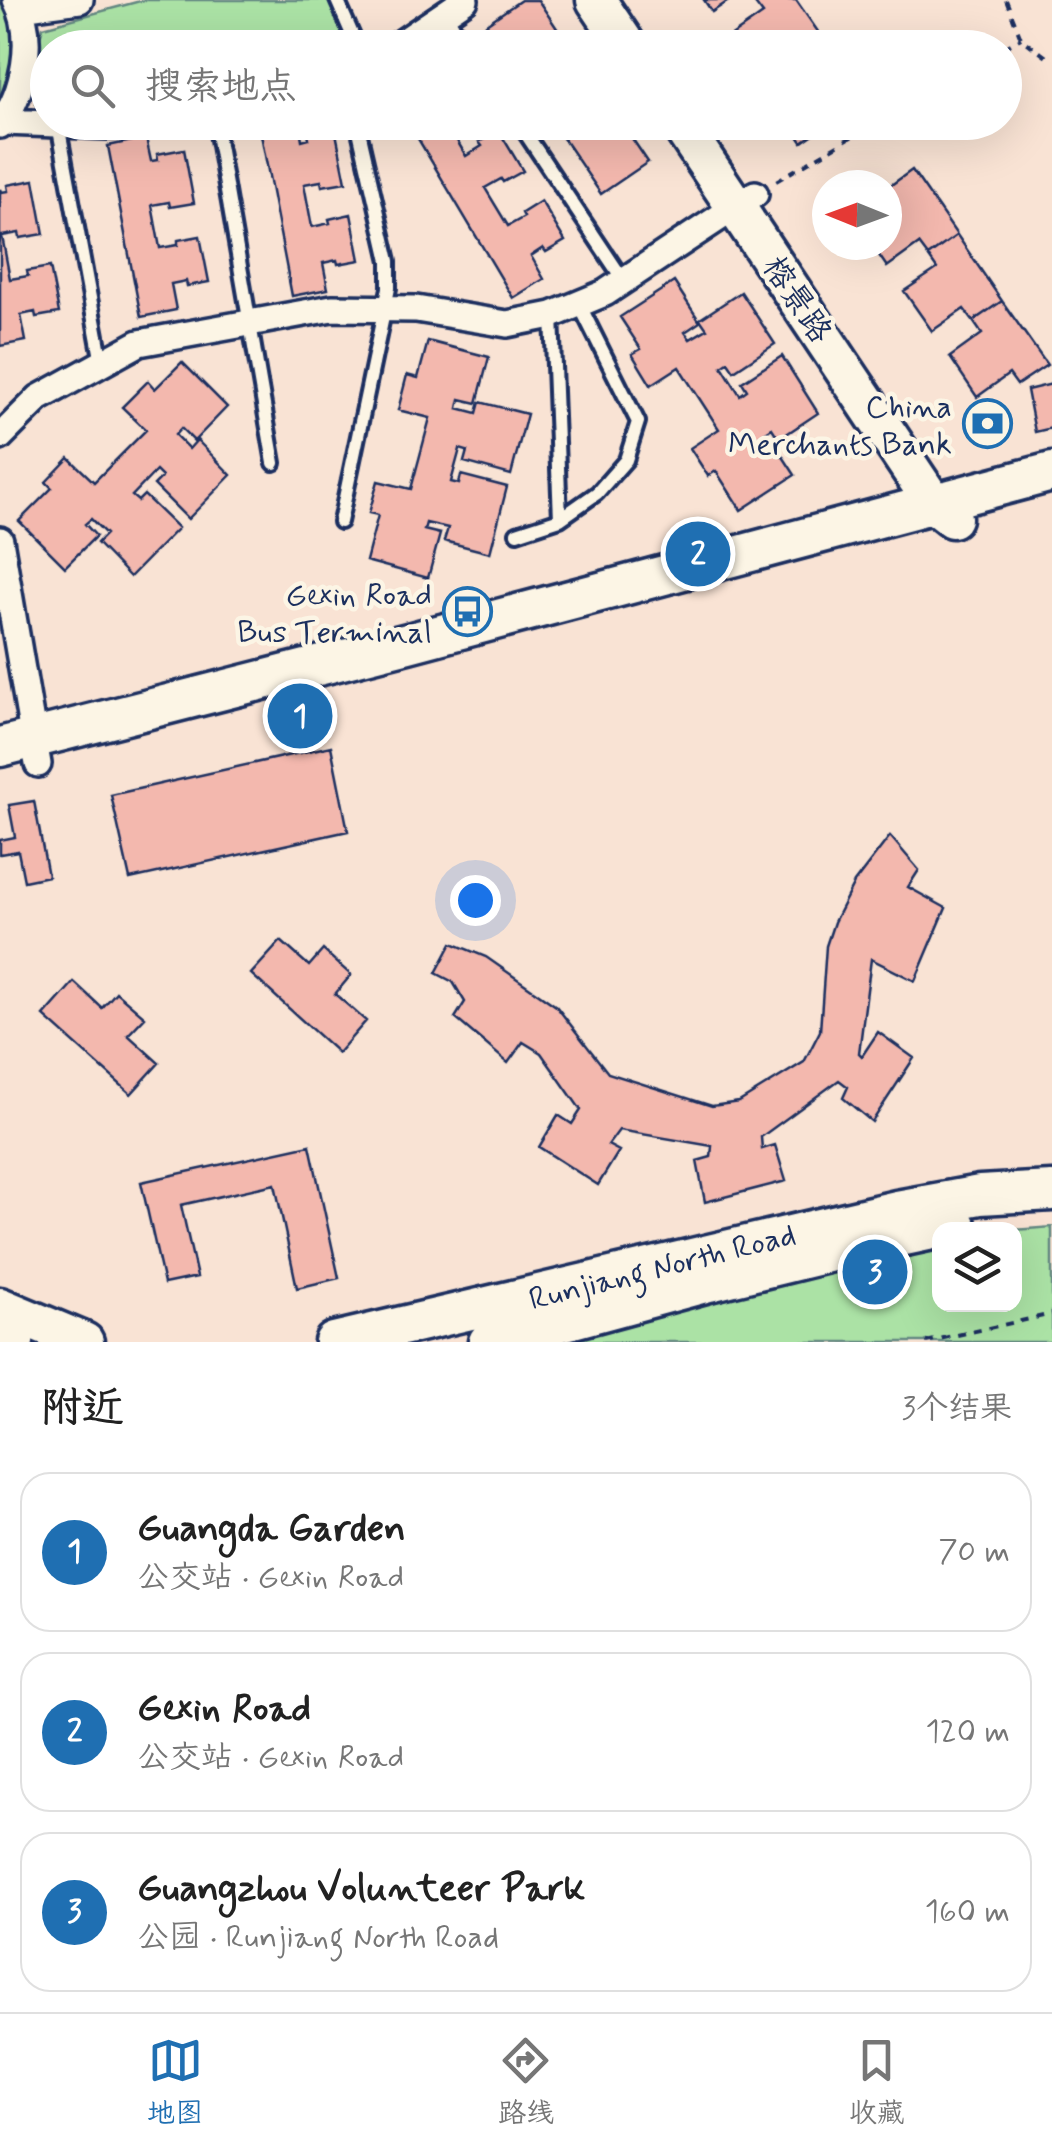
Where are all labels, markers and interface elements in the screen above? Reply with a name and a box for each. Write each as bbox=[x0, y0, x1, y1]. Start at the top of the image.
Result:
search box bbox=[30, 30, 1022, 140]
icon: search bbox=[65, 58, 120, 113]
text: 搜索地点 bbox=[145, 63, 297, 112]
north arrow bbox=[812, 170, 902, 260]
street label: 榕景路 bbox=[752, 249, 841, 352]
place label: China Merchants Bank bbox=[728, 387, 952, 466]
bank icon: China Merchants Bank bbox=[961, 398, 1013, 450]
pin: 2 bbox=[666, 516, 730, 592]
place label: Gexin Road Bus Terminal bbox=[237, 575, 432, 654]
bus stop icon: Gexin Road Bus Terminal bbox=[441, 586, 493, 638]
pin: 1 bbox=[268, 678, 332, 754]
your location bbox=[450, 875, 501, 926]
street label: Runjiang North Road bbox=[525, 1214, 801, 1324]
map controls bbox=[932, 1222, 1022, 1312]
button: layers bbox=[932, 1222, 1022, 1312]
pin: 3 bbox=[842, 1234, 908, 1310]
text: 附近 bbox=[40, 1382, 124, 1437]
text: 3个结果 bbox=[902, 1388, 1012, 1430]
text: Guangda Garden bbox=[137, 1505, 406, 1554]
text: 1 bbox=[67, 1531, 82, 1573]
text: 70 m bbox=[938, 1531, 1010, 1573]
text: 公交站 · Gexin Road bbox=[137, 1557, 404, 1599]
text: Gexin Road bbox=[137, 1685, 311, 1734]
text: 2 bbox=[67, 1711, 82, 1753]
text: 120 m bbox=[925, 1711, 1010, 1753]
text: 公交站 · Gexin Road bbox=[137, 1737, 404, 1779]
text: Guangzhou Volunteer Park bbox=[137, 1865, 585, 1914]
text: 3 bbox=[67, 1891, 82, 1933]
text: 160 m bbox=[925, 1891, 1010, 1933]
text: 公园 · Runjiang North Road bbox=[137, 1917, 499, 1959]
tab: 地图 bbox=[147, 2033, 203, 2133]
tab: 路线 bbox=[498, 2033, 554, 2133]
tab: 收藏 bbox=[849, 2033, 905, 2133]

